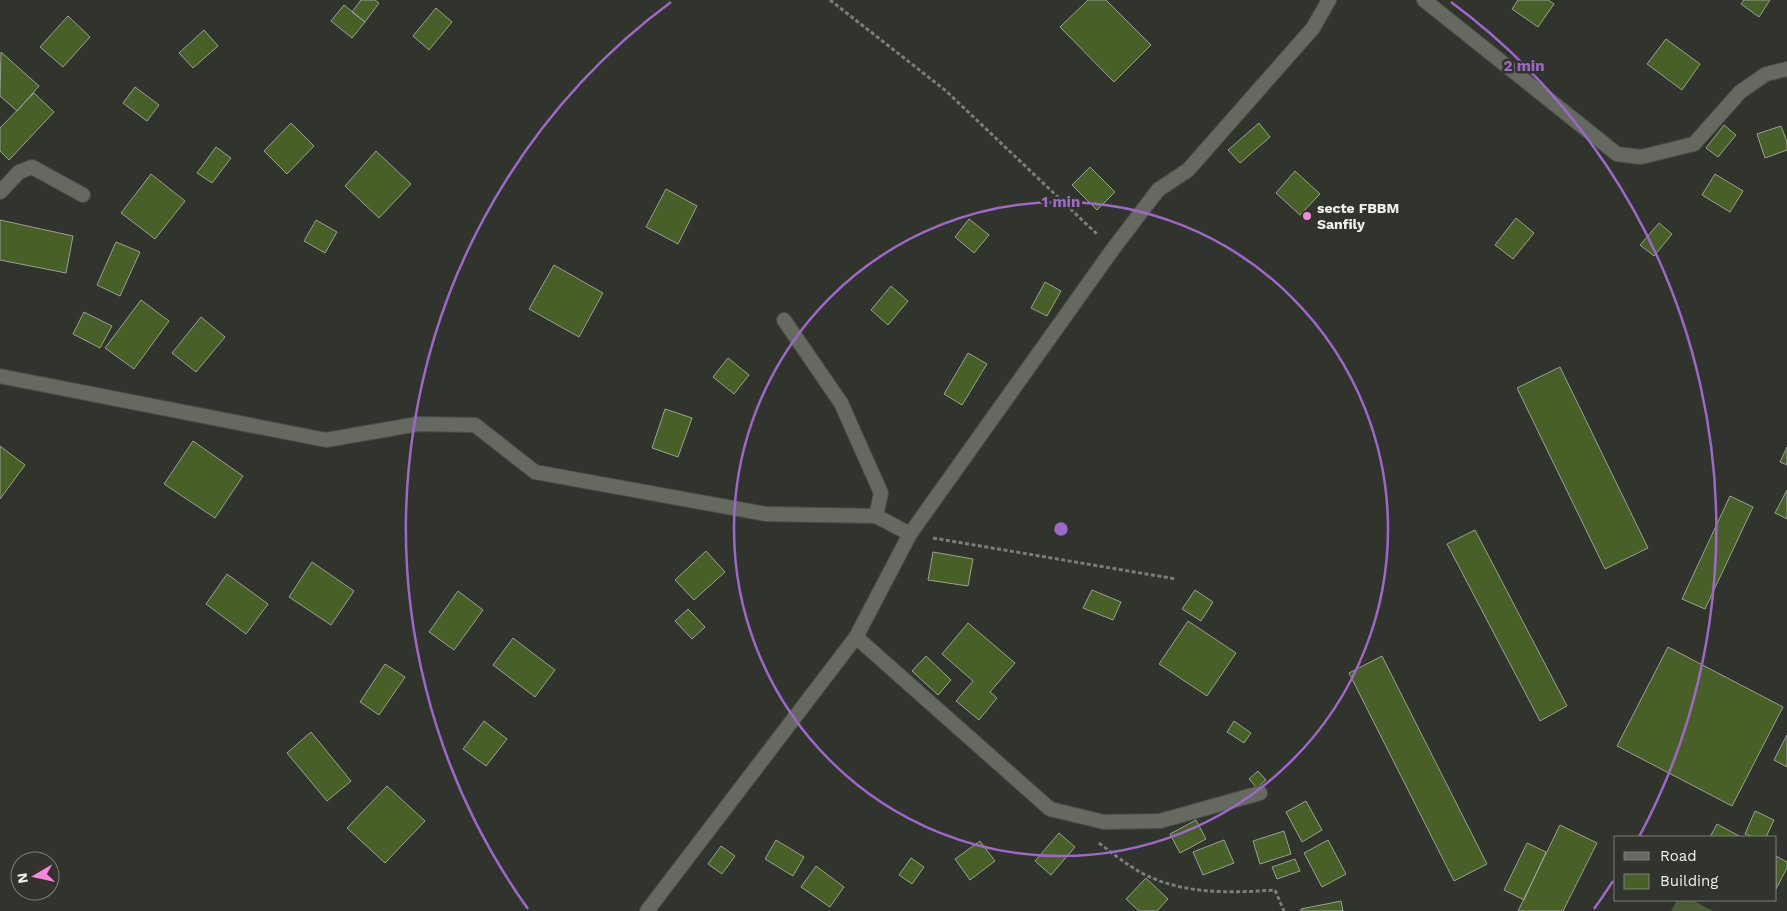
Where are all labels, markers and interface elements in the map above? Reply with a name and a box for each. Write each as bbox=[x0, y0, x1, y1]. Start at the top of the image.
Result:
text: 2 min bbox=[1503, 57, 1545, 75]
text: 1 min bbox=[1042, 193, 1080, 211]
place label: secte FBBM Sanfily bbox=[1317, 200, 1399, 232]
marker: secte FBBM Sanfily bbox=[1301, 210, 1313, 222]
centre of rings bbox=[1052, 520, 1070, 538]
legend bbox=[1614, 836, 1777, 901]
text: Road bbox=[1660, 847, 1697, 865]
north arrow bbox=[10, 851, 60, 901]
text: N bbox=[13, 872, 31, 884]
text: Building bbox=[1660, 872, 1718, 890]

